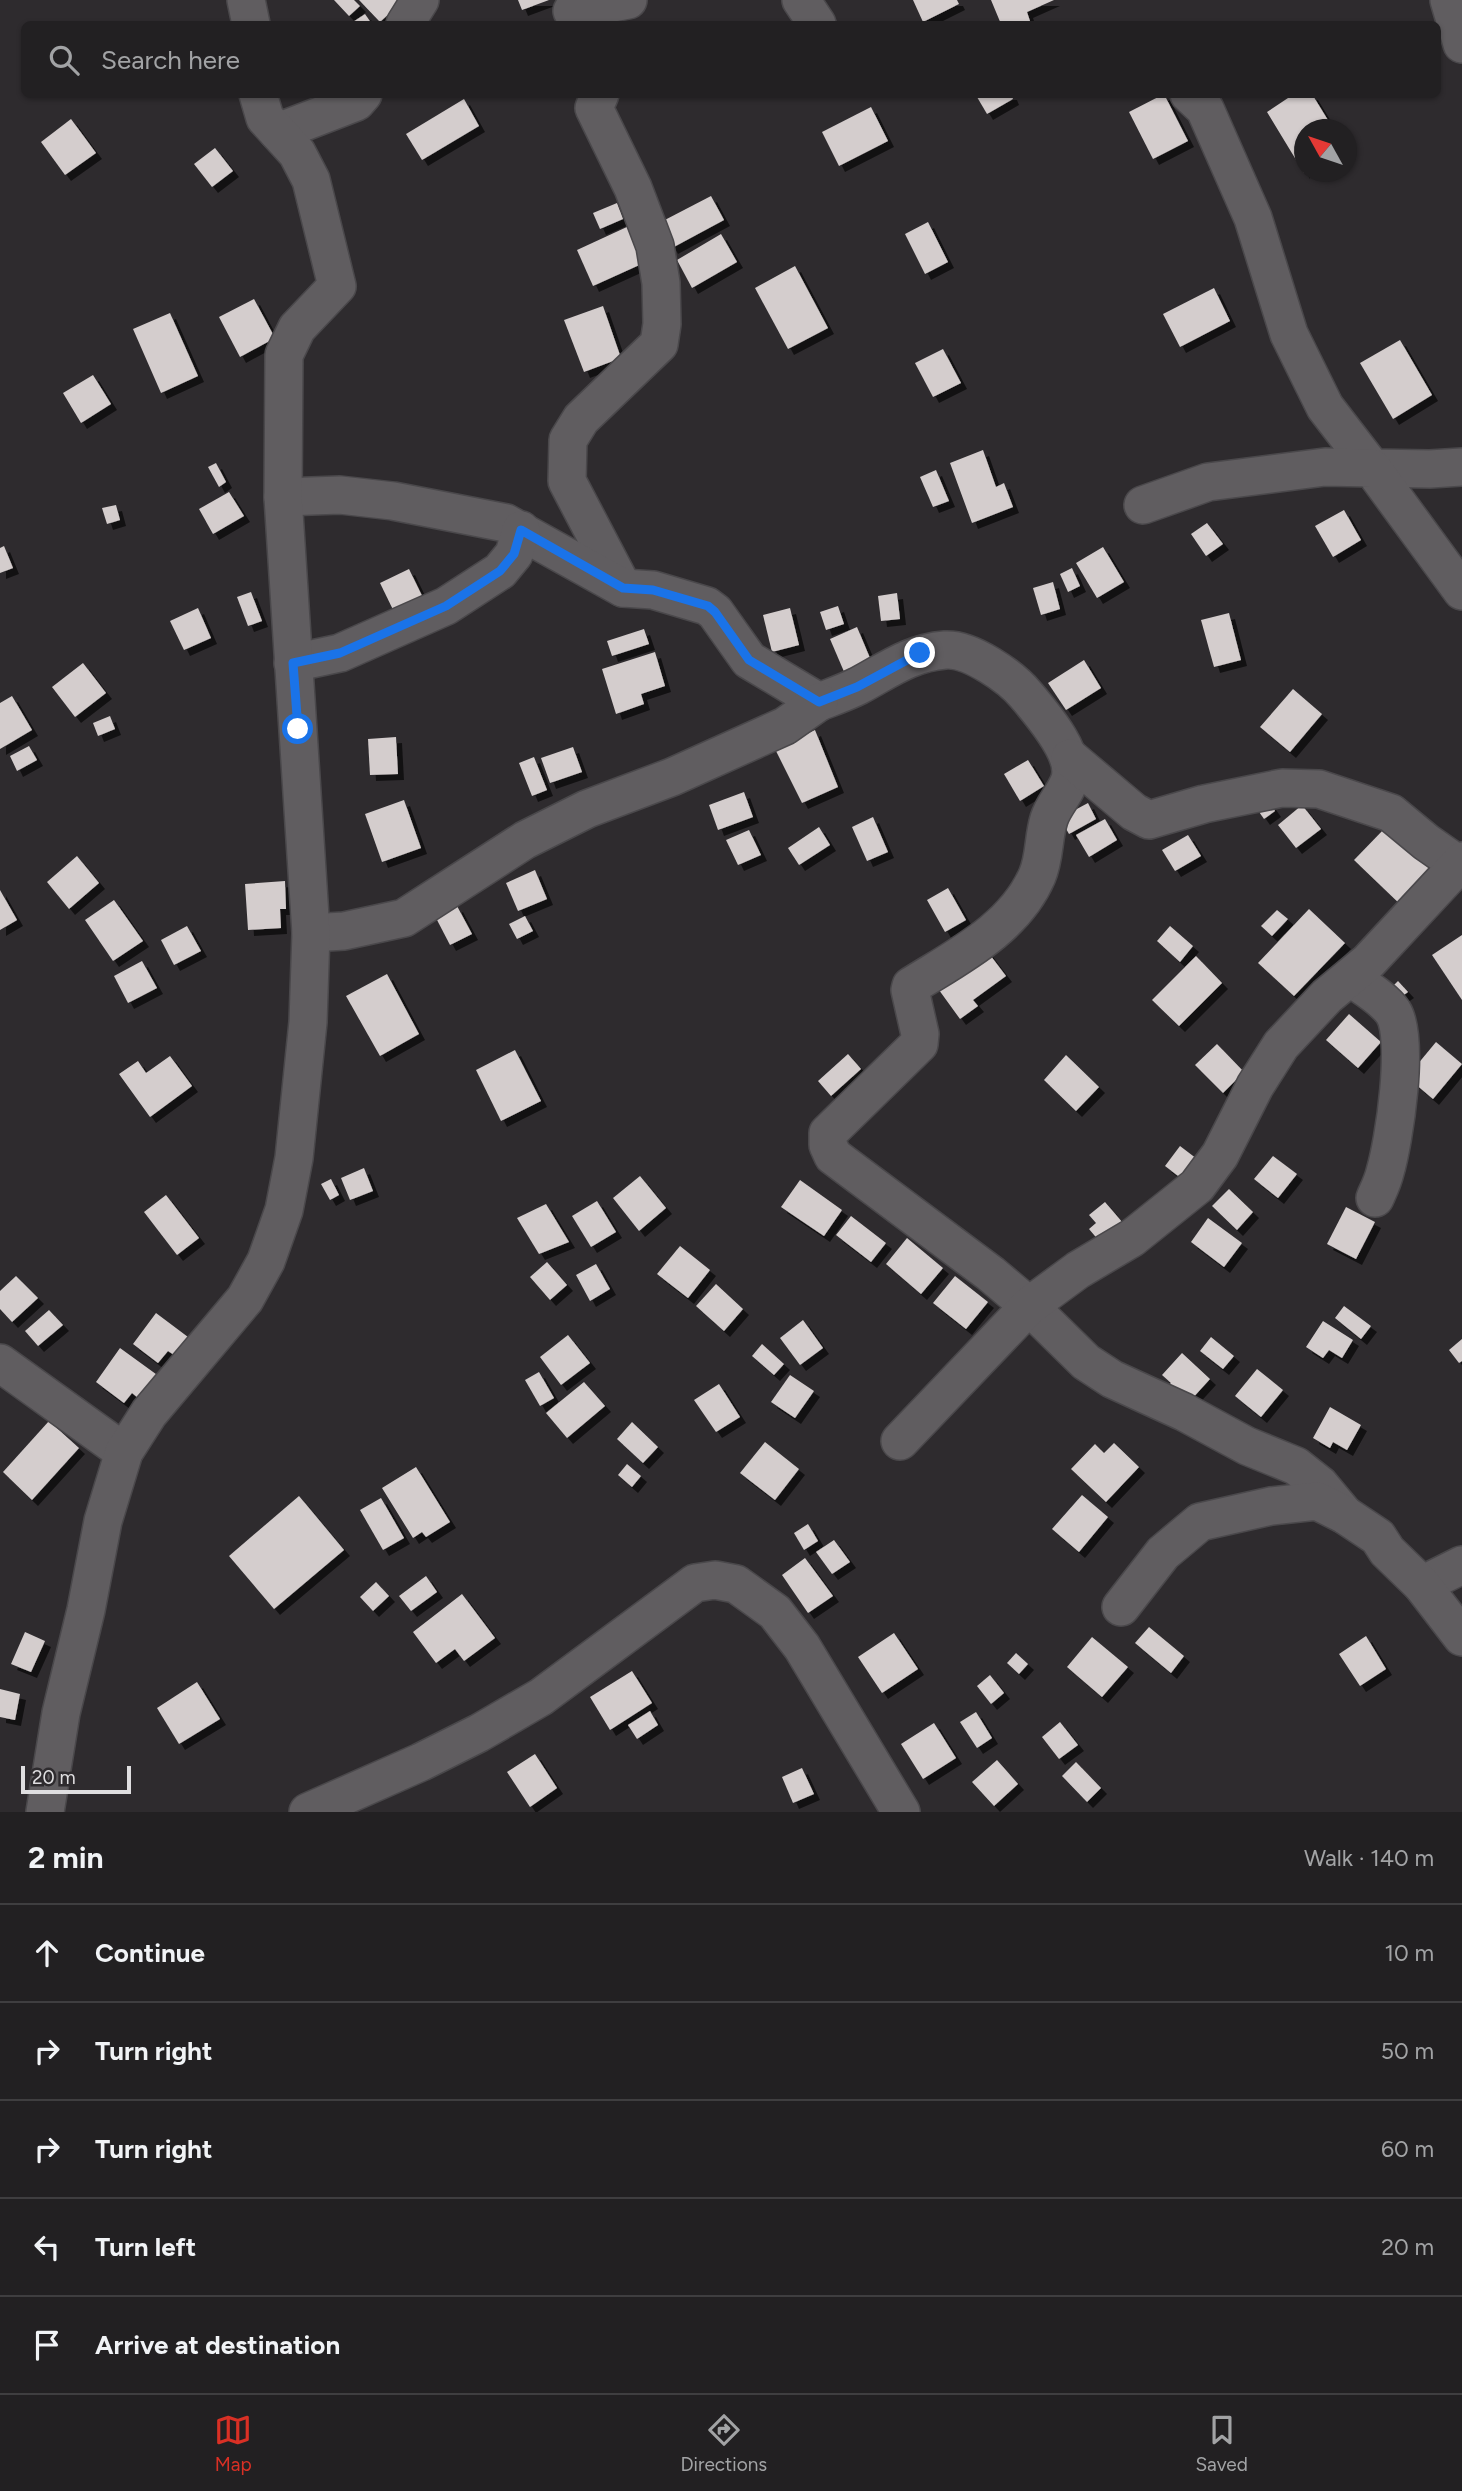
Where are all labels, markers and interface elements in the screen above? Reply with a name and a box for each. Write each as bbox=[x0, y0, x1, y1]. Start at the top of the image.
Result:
search box bbox=[21, 21, 1441, 98]
icon: search bbox=[45, 41, 83, 79]
text: Search here bbox=[101, 44, 240, 76]
north arrow bbox=[1294, 119, 1357, 182]
route end bbox=[904, 637, 935, 668]
route start bbox=[282, 713, 313, 744]
scale bar bbox=[21, 1763, 131, 1795]
text: 20 m bbox=[32, 1766, 76, 1789]
text: 2 min bbox=[28, 1839, 104, 1876]
text: Walk · 140 m bbox=[1304, 1844, 1434, 1872]
icon: ahead bbox=[28, 1934, 66, 1972]
text: Continue bbox=[95, 1937, 205, 1969]
text: 10 m bbox=[1385, 1939, 1434, 1967]
icon: right bbox=[28, 2032, 66, 2070]
text: Turn right bbox=[95, 2035, 212, 2067]
text: 50 m bbox=[1381, 2037, 1434, 2065]
icon: right bbox=[28, 2130, 66, 2168]
text: Turn right bbox=[95, 2133, 212, 2165]
text: 60 m bbox=[1381, 2135, 1434, 2163]
icon: left bbox=[28, 2228, 66, 2266]
text: Turn left bbox=[95, 2231, 196, 2263]
text: 20 m bbox=[1381, 2233, 1434, 2261]
icon: arrive bbox=[28, 2326, 66, 2364]
text: Arrive at destination bbox=[95, 2329, 340, 2361]
tab: Map bbox=[214, 2411, 252, 2476]
tab: Directions bbox=[680, 2411, 767, 2476]
tab: Saved bbox=[1195, 2411, 1248, 2476]

